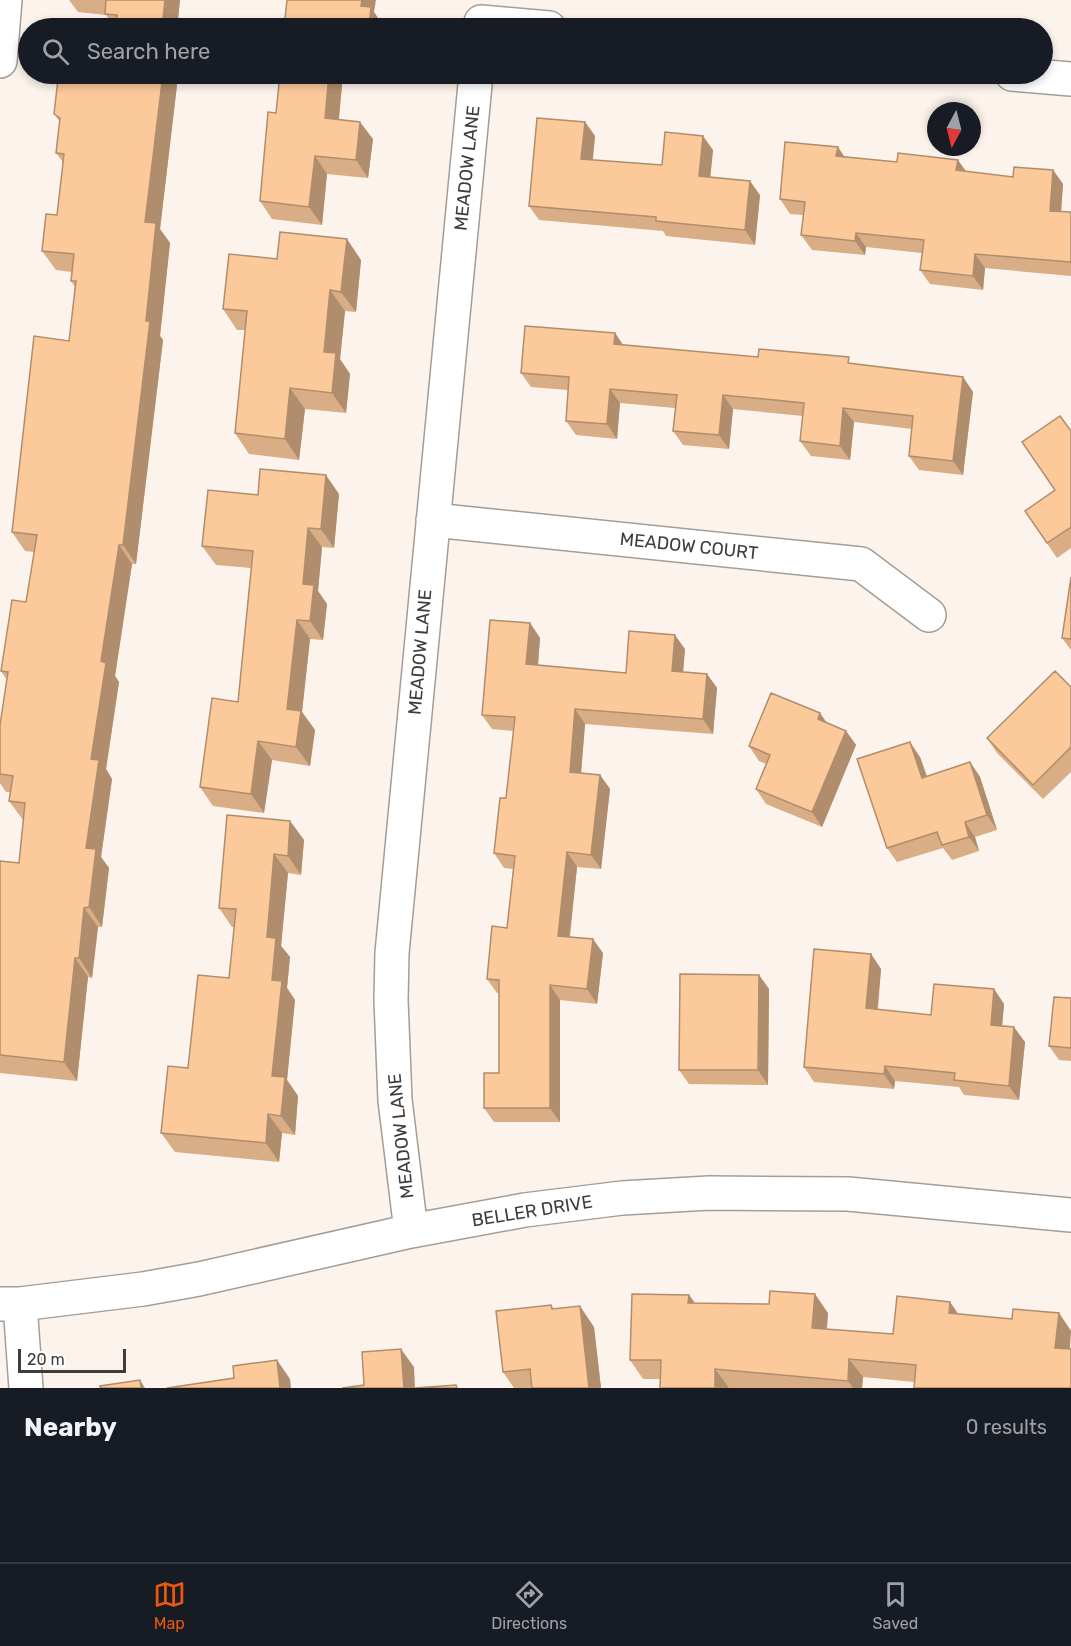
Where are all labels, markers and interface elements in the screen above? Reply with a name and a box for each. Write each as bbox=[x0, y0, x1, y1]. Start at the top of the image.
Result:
search box bbox=[18, 18, 1053, 84]
icon: search bbox=[39, 35, 72, 68]
text: Search here bbox=[87, 38, 210, 65]
north arrow bbox=[927, 102, 981, 156]
street label: MEADOW LANE bbox=[449, 104, 485, 232]
street label: MEADOW COURT bbox=[619, 528, 759, 564]
street label: MEADOW LANE bbox=[404, 588, 436, 716]
street label: MEADOW LANE bbox=[383, 1072, 419, 1200]
street label: BELLER DRIVE bbox=[470, 1191, 594, 1231]
scale bar bbox=[18, 1346, 126, 1374]
text: 20 m bbox=[27, 1350, 65, 1369]
text: Nearby bbox=[24, 1412, 117, 1443]
text: 0 results bbox=[966, 1415, 1047, 1439]
tab: Map bbox=[153, 1578, 186, 1633]
tab: Directions bbox=[491, 1578, 567, 1633]
tab: Saved bbox=[873, 1578, 918, 1633]

